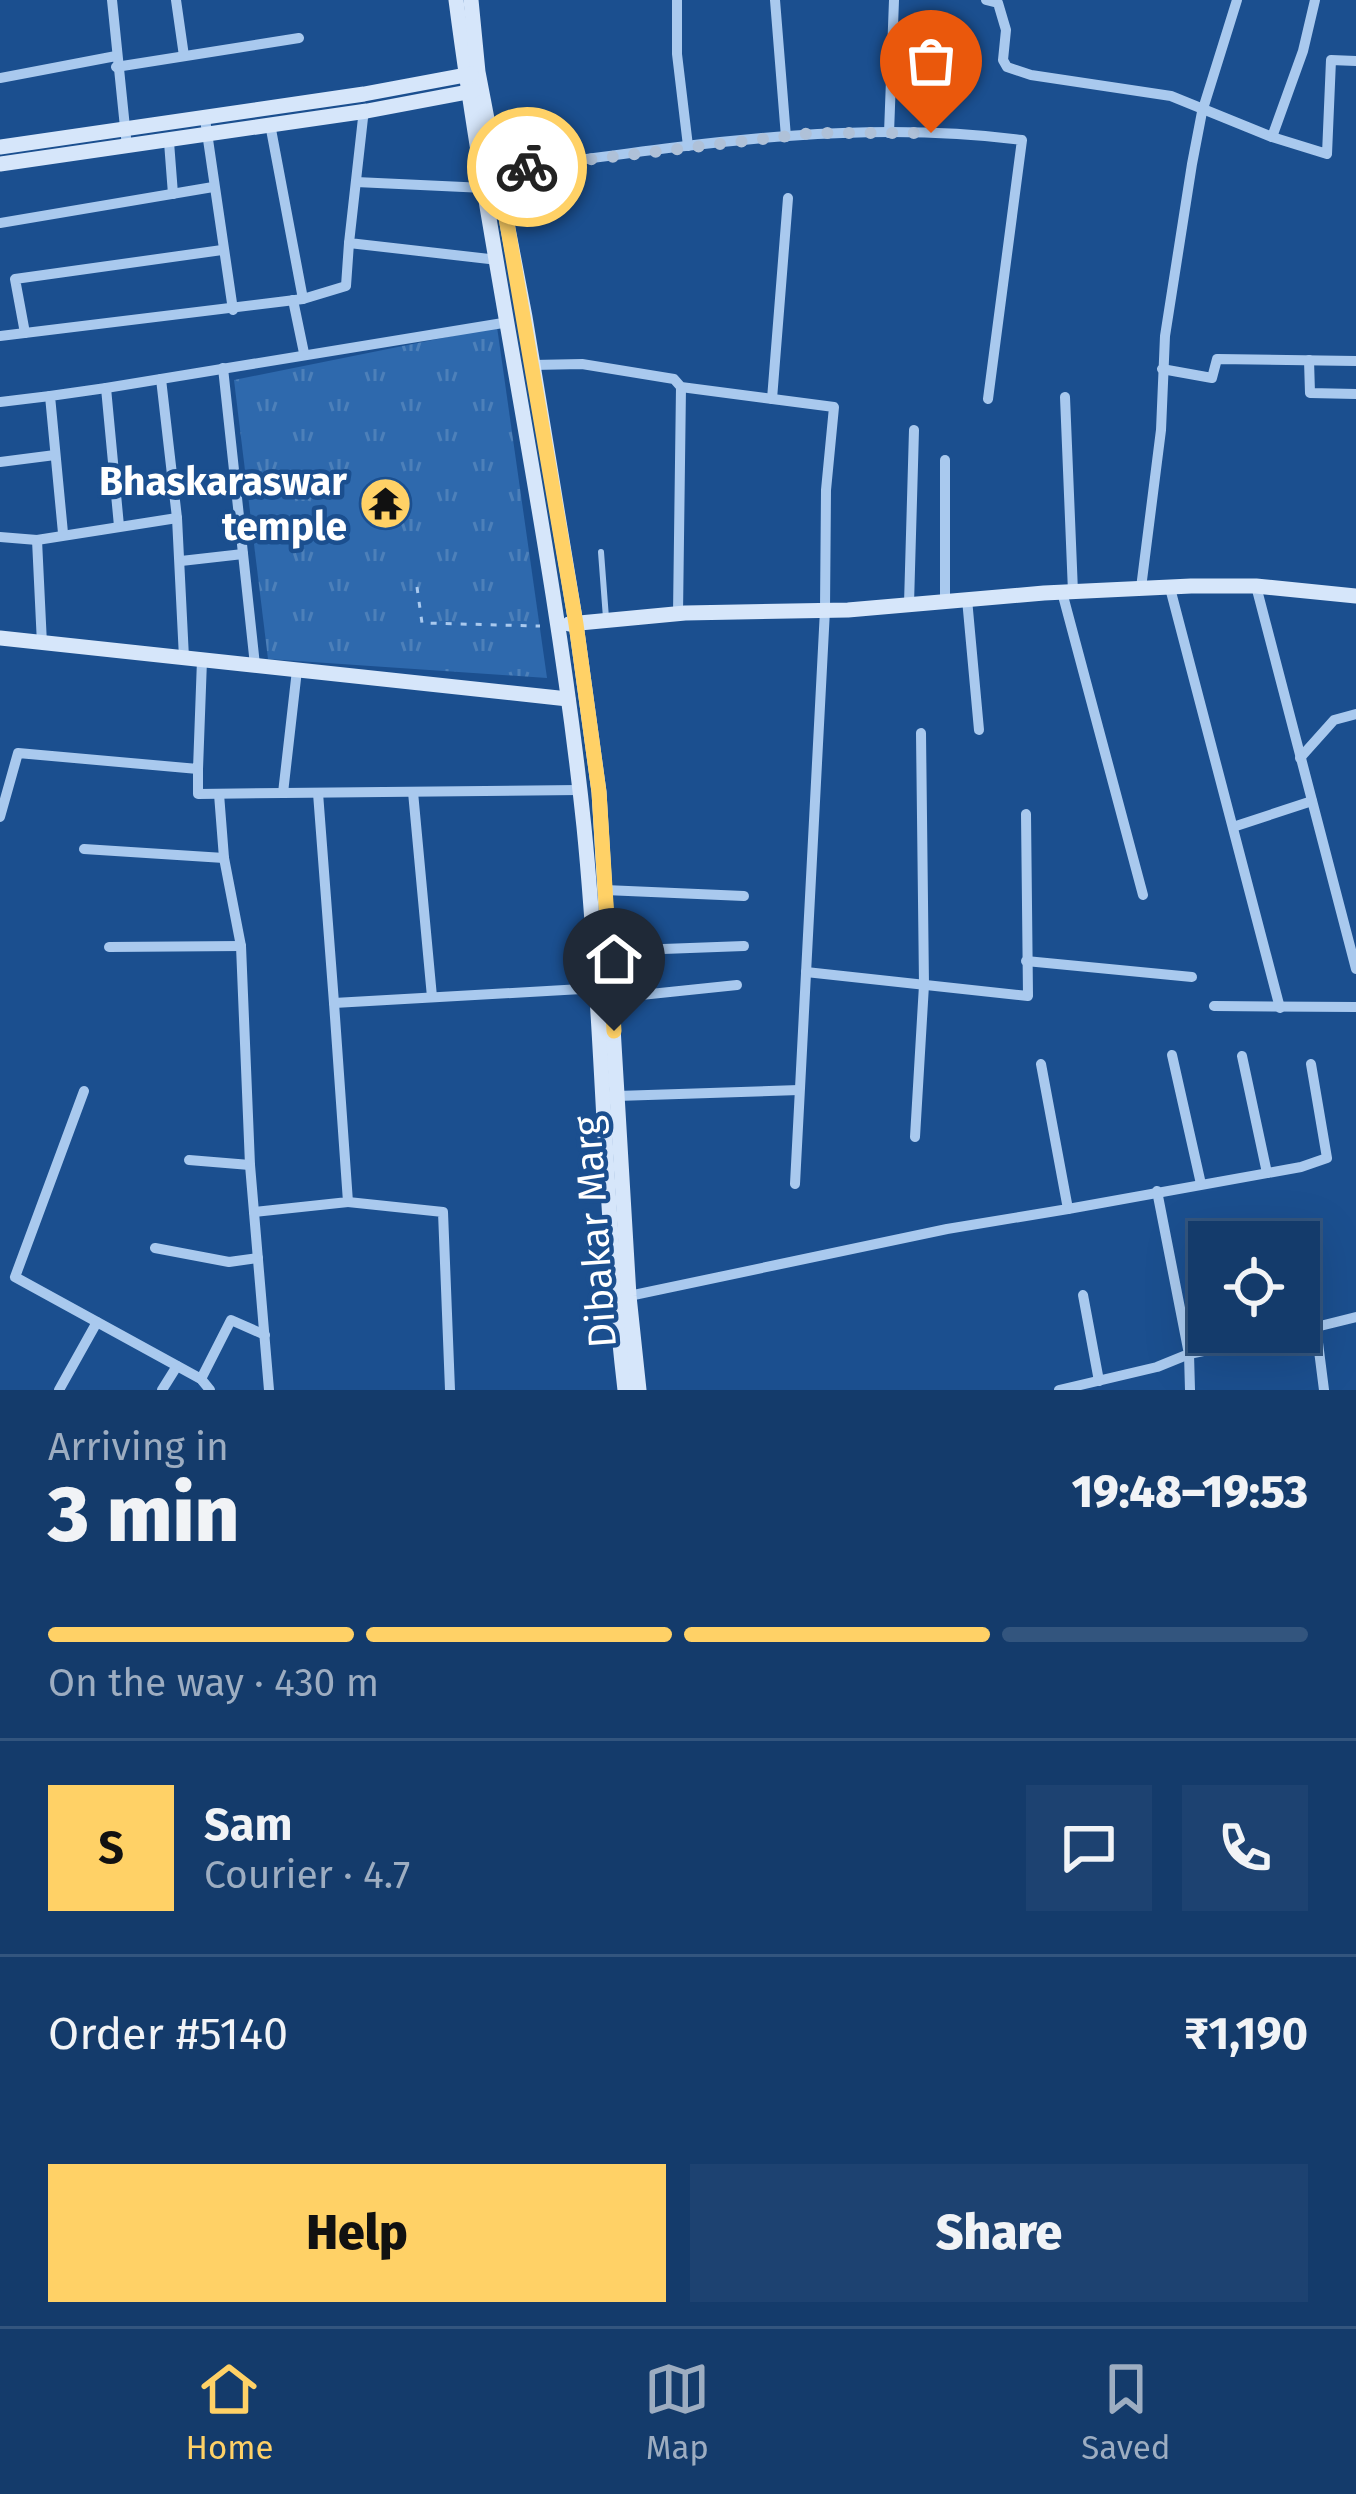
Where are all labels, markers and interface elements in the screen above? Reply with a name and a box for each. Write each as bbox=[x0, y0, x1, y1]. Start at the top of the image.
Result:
pin bbox=[880, 10, 982, 133]
icon: bag bbox=[898, 28, 964, 94]
courier bbox=[467, 107, 587, 227]
icon: bike bbox=[494, 134, 560, 200]
place label: Bhaskaraswar temple bbox=[99, 459, 347, 550]
temple icon: Bhaskaraswar temple bbox=[358, 475, 414, 531]
pin bbox=[563, 908, 665, 1031]
icon: home bbox=[581, 926, 647, 992]
street label: Dibakar Marg bbox=[564, 1114, 626, 1349]
map controls bbox=[1188, 1221, 1320, 1353]
button: locate bbox=[1188, 1221, 1320, 1353]
text: Arriving in bbox=[48, 1424, 229, 1470]
text: 19:48–19:53 bbox=[1072, 1465, 1308, 1519]
text: 3 min bbox=[48, 1468, 239, 1562]
text: On the way · 430 m bbox=[48, 1660, 379, 1706]
button: chat bbox=[1026, 1785, 1152, 1911]
button: phone bbox=[1182, 1785, 1308, 1911]
text: Sam bbox=[204, 1798, 292, 1852]
text: S bbox=[98, 1821, 124, 1875]
text: Courier · 4.7 bbox=[204, 1852, 410, 1898]
text: Order #5140 bbox=[48, 2007, 288, 2061]
text: ₹1,190 bbox=[1184, 2007, 1308, 2061]
button: Help bbox=[48, 2164, 666, 2302]
button: Share bbox=[690, 2164, 1308, 2302]
tab: Home bbox=[185, 2356, 273, 2468]
tab: Map bbox=[644, 2356, 710, 2468]
tab: Saved bbox=[1081, 2356, 1171, 2468]

